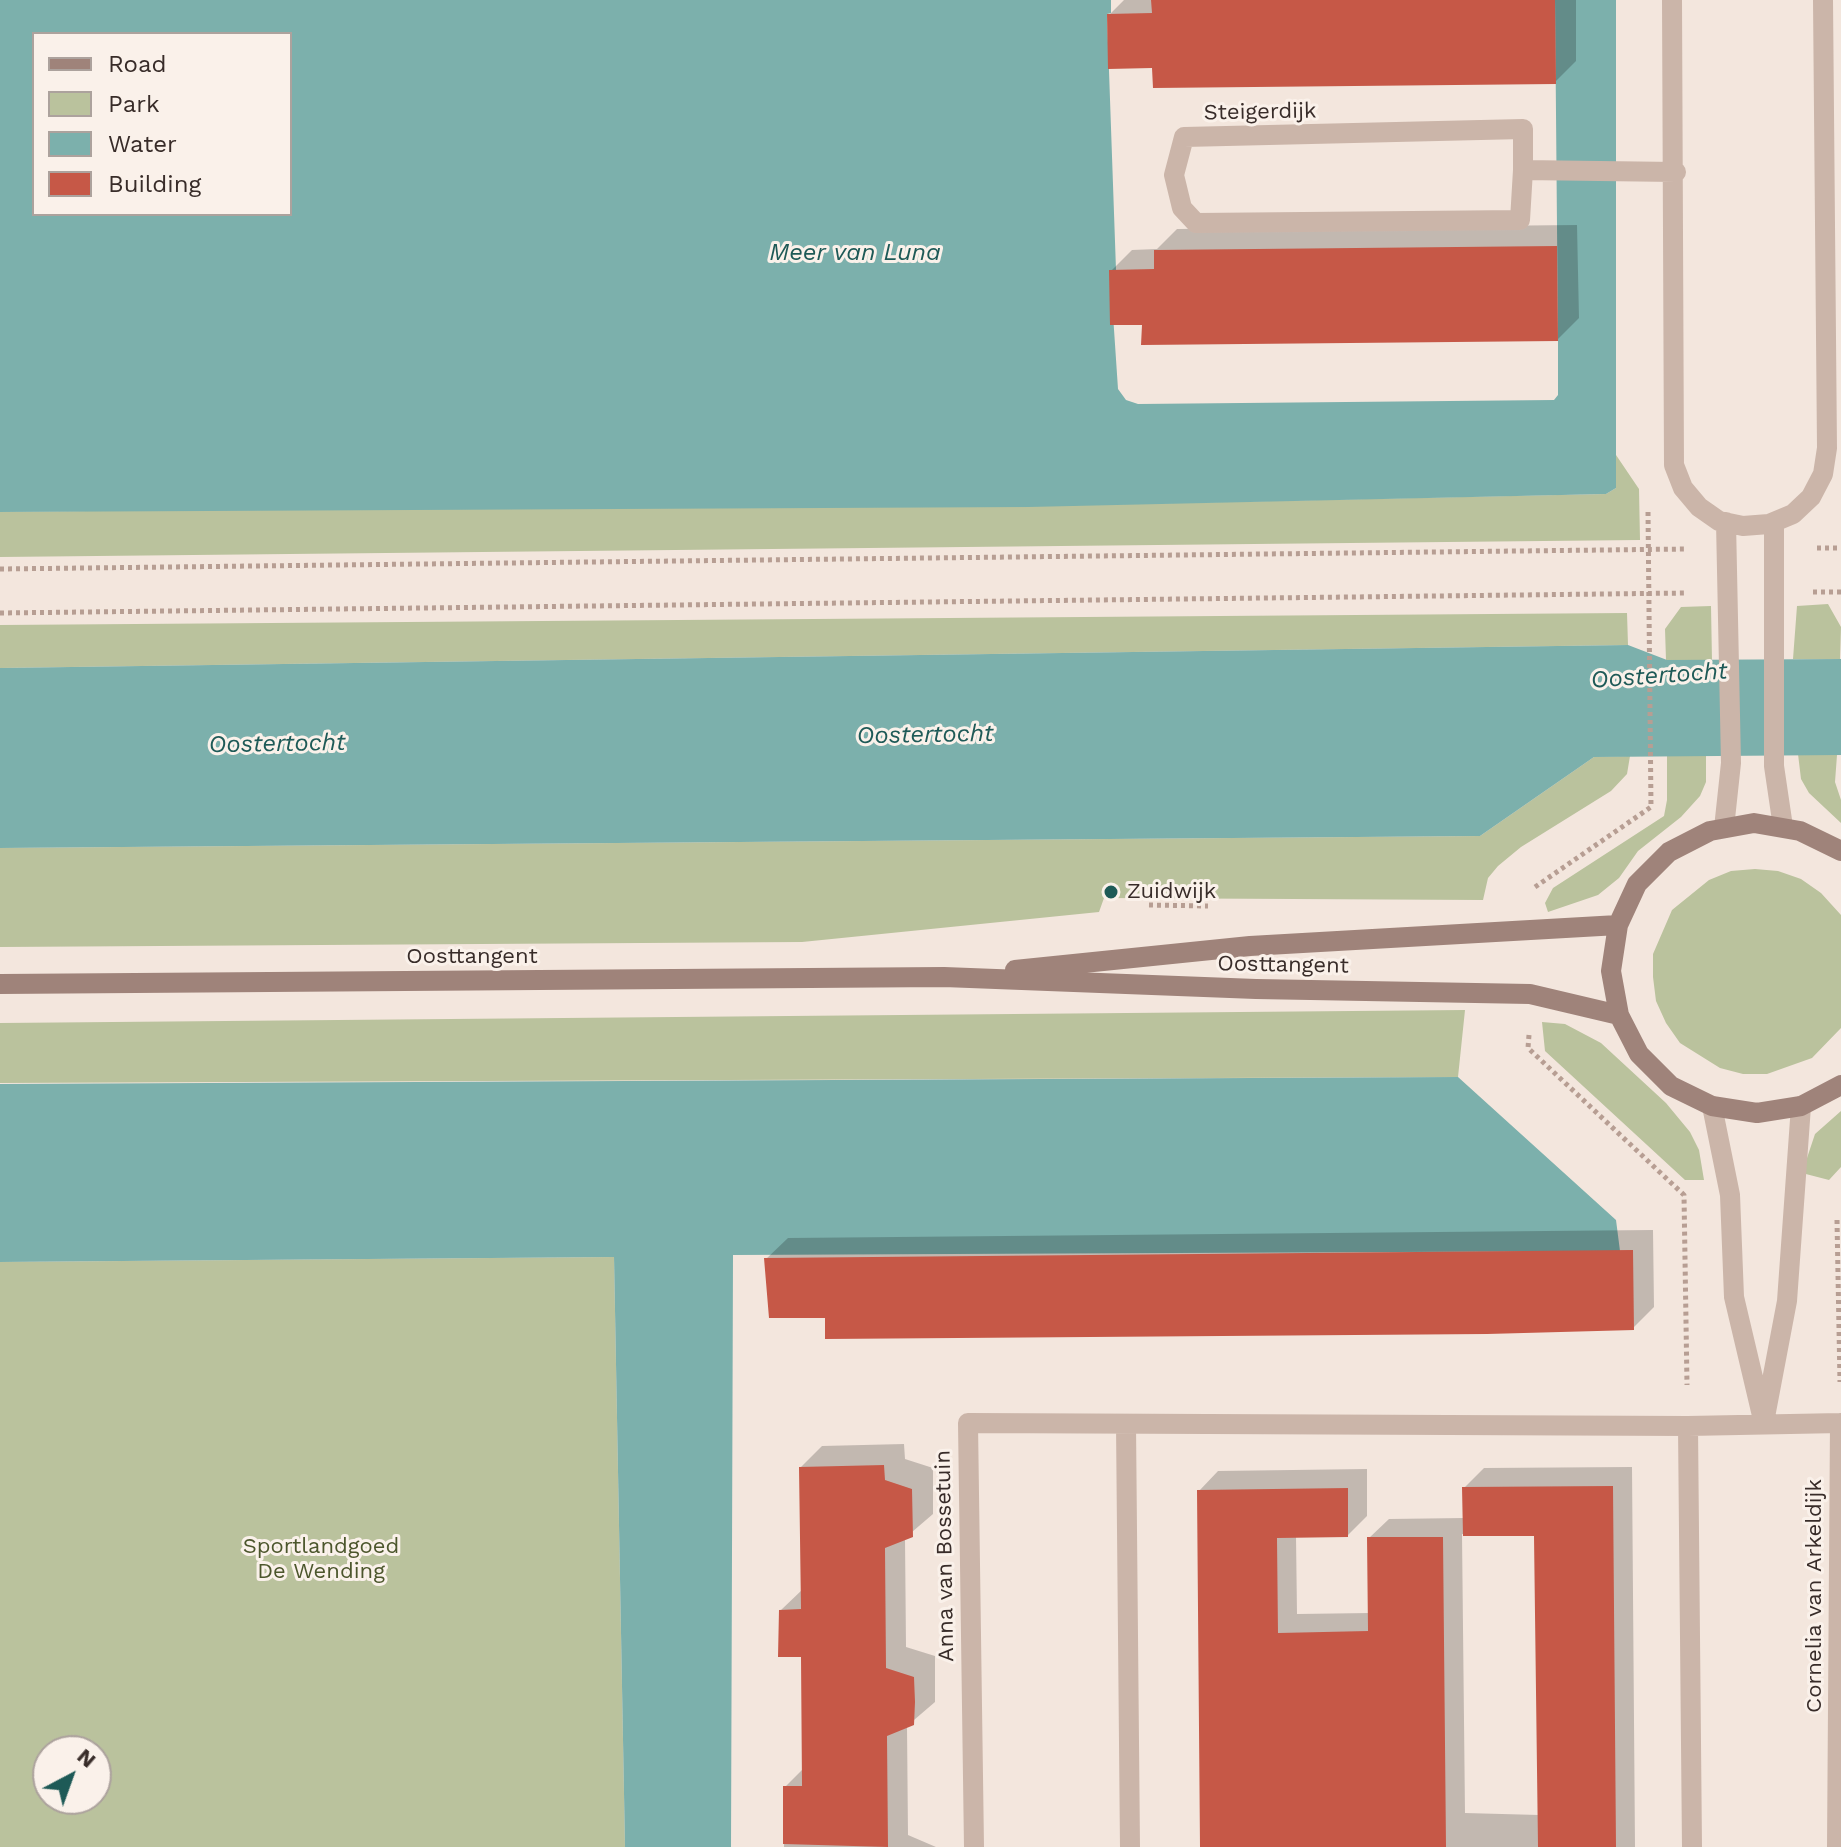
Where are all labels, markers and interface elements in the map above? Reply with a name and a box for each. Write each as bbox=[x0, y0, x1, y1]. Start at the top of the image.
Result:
legend bbox=[32, 32, 292, 216]
text: Road bbox=[108, 50, 167, 78]
text: Park bbox=[108, 90, 160, 118]
street label: Steigerdijk bbox=[1203, 98, 1317, 126]
text: Water bbox=[108, 130, 177, 158]
text: Building bbox=[108, 170, 201, 198]
water label: Meer van Luna bbox=[769, 239, 941, 267]
water label: Oostertocht bbox=[1590, 657, 1728, 695]
water label: Oostertocht bbox=[856, 719, 994, 751]
water label: Oostertocht bbox=[208, 728, 346, 760]
place label: Zuidwijk bbox=[1127, 879, 1216, 905]
marker: Zuidwijk bbox=[1102, 883, 1120, 901]
street label: Oosttangent bbox=[406, 944, 538, 970]
street label: Oosttangent bbox=[1217, 951, 1349, 979]
street label: Anna van Bossetuin bbox=[930, 1450, 960, 1662]
street label: Cornelia van Arkeldijk bbox=[1802, 1479, 1828, 1713]
park label: Sportlandgoed De Wending bbox=[243, 1534, 399, 1586]
north arrow bbox=[32, 1735, 112, 1815]
text: N bbox=[72, 1743, 101, 1773]

